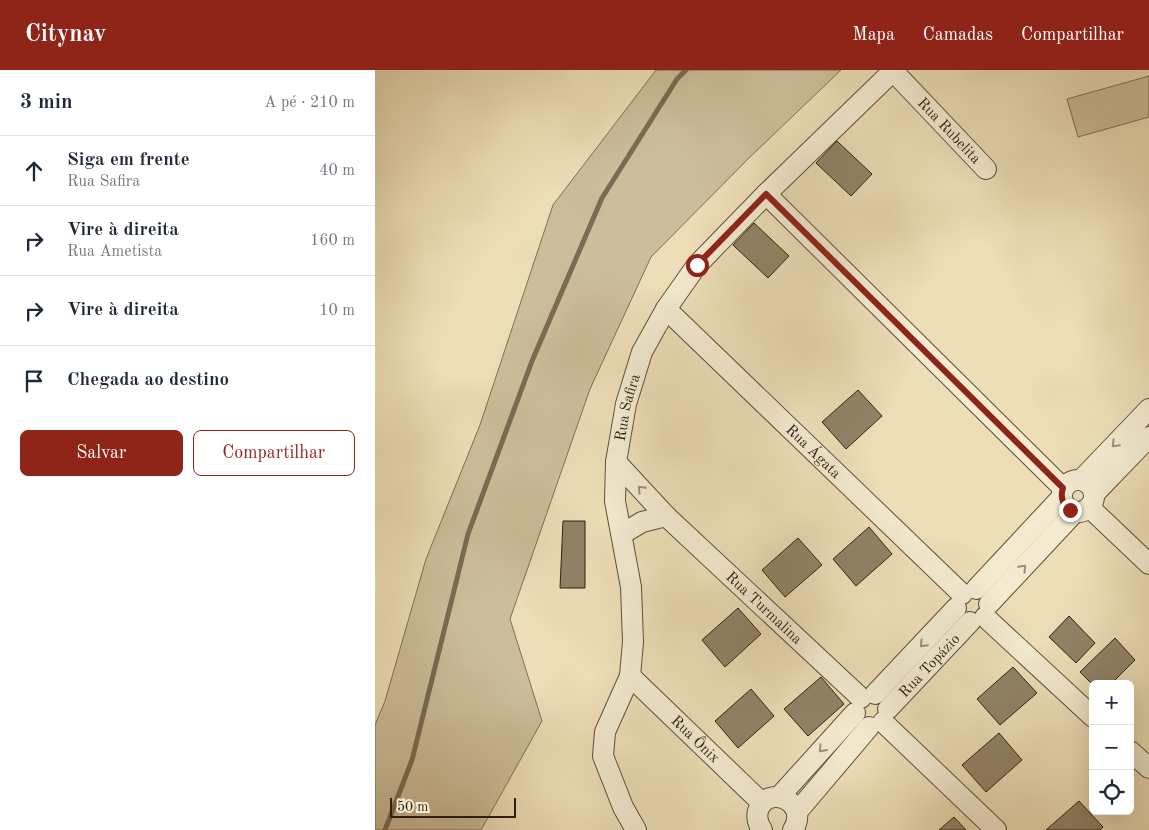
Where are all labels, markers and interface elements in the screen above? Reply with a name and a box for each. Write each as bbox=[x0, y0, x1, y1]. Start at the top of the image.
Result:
text: Citynav bbox=[25, 23, 106, 47]
text: Mapa bbox=[853, 26, 895, 44]
text: Camadas bbox=[923, 26, 993, 44]
text: Compartilhar bbox=[1021, 26, 1124, 44]
text: 3 min bbox=[20, 92, 73, 113]
text: A pé · 210 m bbox=[264, 95, 355, 111]
street label: Rua Rubelita bbox=[914, 96, 983, 168]
text: Siga em frente bbox=[67, 151, 190, 170]
icon: ahead bbox=[20, 157, 48, 185]
text: 40 m bbox=[319, 163, 355, 179]
text: Rua Safira bbox=[67, 174, 140, 190]
text: Vire à direita bbox=[67, 221, 179, 240]
icon: right bbox=[20, 227, 48, 255]
text: 160 m bbox=[310, 233, 355, 249]
text: Rua Ametista bbox=[67, 244, 162, 260]
route start bbox=[686, 254, 709, 277]
icon: right bbox=[20, 297, 48, 325]
text: Vire à direita bbox=[67, 301, 179, 320]
text: 10 m bbox=[319, 303, 355, 319]
icon: arrive bbox=[20, 367, 48, 395]
text: Chegada ao destino bbox=[67, 371, 229, 390]
street label: Rua Safira bbox=[614, 372, 644, 442]
street label: Rua Ágata bbox=[782, 423, 843, 482]
button: Salvar bbox=[20, 430, 183, 476]
button: Compartilhar bbox=[193, 430, 355, 476]
one-way arrow bbox=[1112, 438, 1121, 447]
one-way arrow bbox=[638, 486, 647, 495]
route end bbox=[1059, 499, 1082, 522]
one-way arrow bbox=[1017, 565, 1026, 574]
street label: Rua Turmalina bbox=[722, 570, 805, 648]
street label: Rua Topázio bbox=[897, 632, 963, 701]
one-way arrow bbox=[920, 638, 929, 647]
map controls bbox=[1089, 680, 1134, 815]
button: + bbox=[1089, 680, 1134, 725]
street label: Rua Ônix bbox=[667, 714, 722, 767]
button: − bbox=[1089, 725, 1134, 770]
one-way arrow bbox=[819, 744, 828, 753]
button: locate bbox=[1089, 770, 1134, 815]
scale bar bbox=[390, 795, 516, 818]
text: 50 m bbox=[397, 800, 428, 814]

